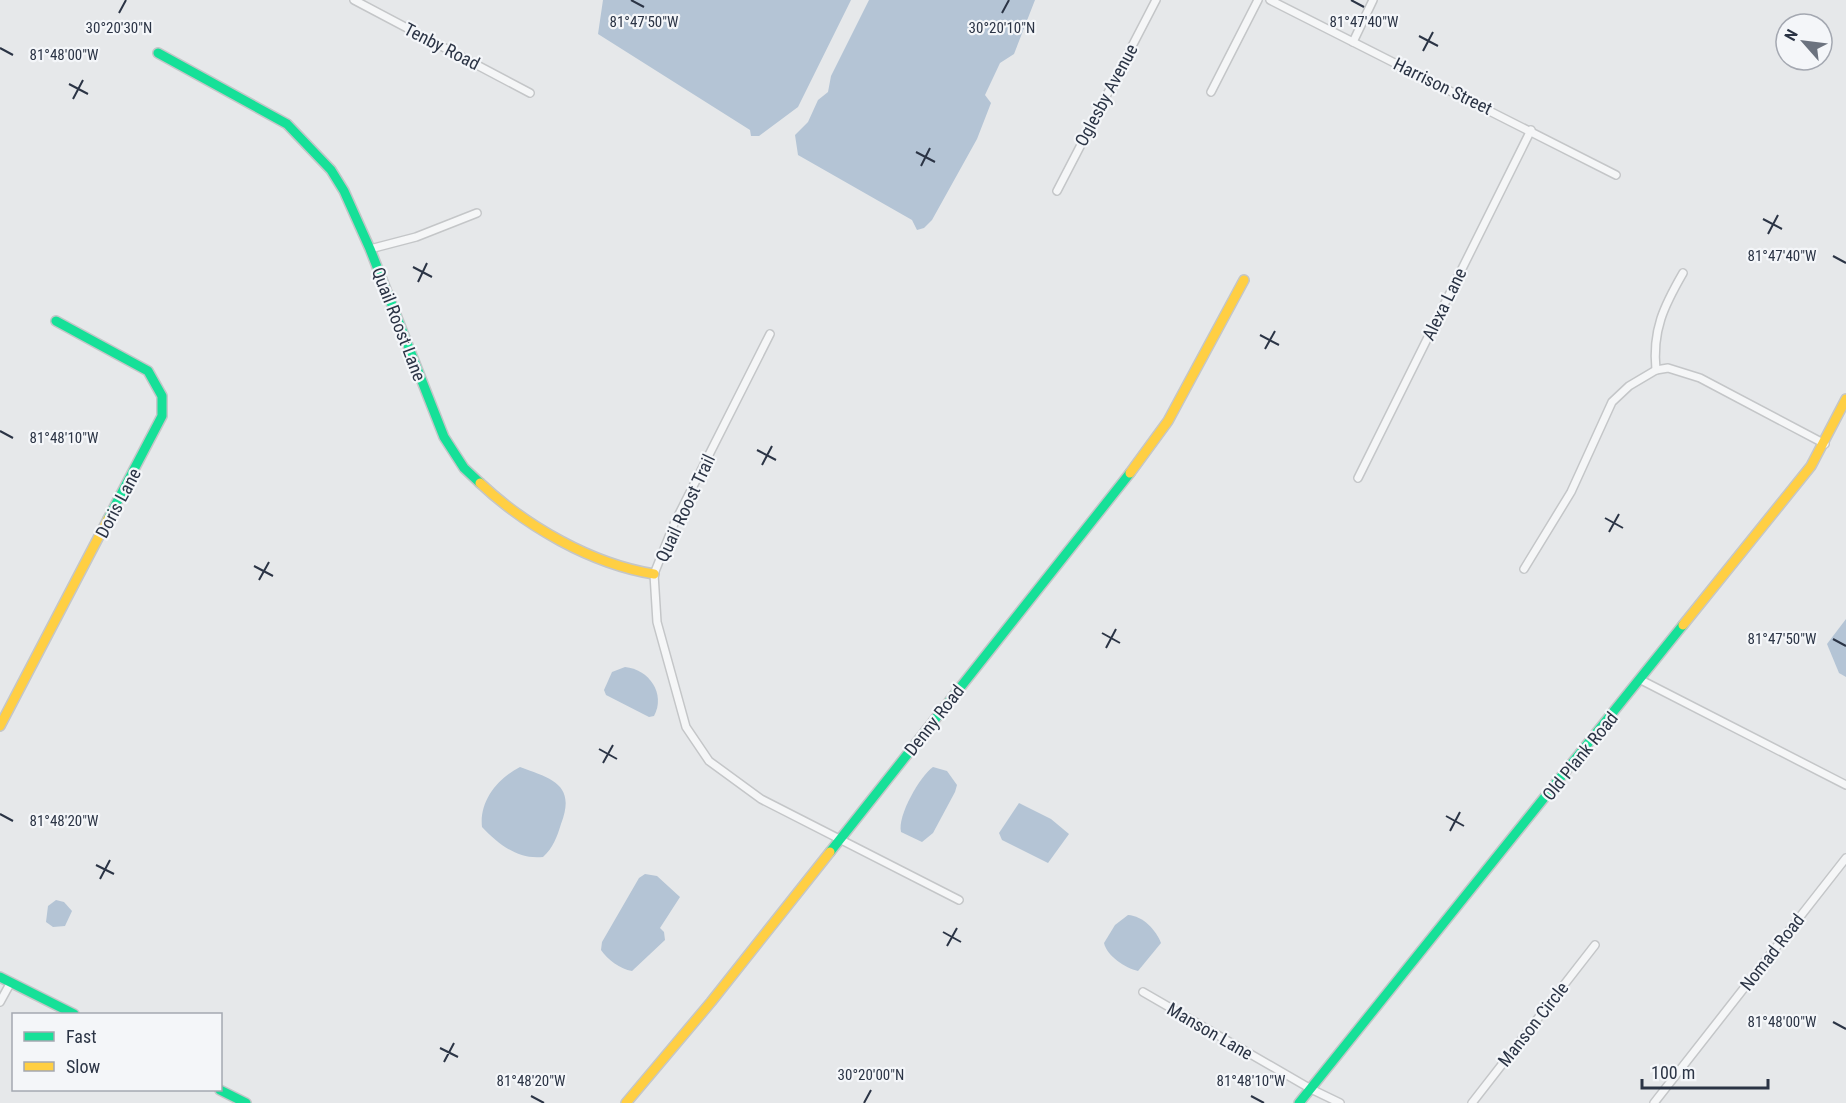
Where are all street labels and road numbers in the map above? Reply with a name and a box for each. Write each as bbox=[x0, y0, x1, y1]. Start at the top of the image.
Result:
street label: Tenby Road bbox=[401, 18, 483, 74]
street label: Oglesby Avenue bbox=[1070, 40, 1142, 150]
street label: Harrison Street bbox=[1390, 53, 1496, 119]
street label: Quail Roost Lane bbox=[368, 264, 430, 384]
street label: Alexa Lane bbox=[1417, 264, 1471, 344]
street label: Quail Roost Trail bbox=[651, 451, 719, 565]
street label: Doris Lane bbox=[91, 465, 145, 541]
street label: Denny Road bbox=[900, 680, 968, 760]
street label: Old Plank Road bbox=[1538, 707, 1622, 805]
street label: Nomad Road bbox=[1736, 909, 1808, 995]
street label: Manson Circle bbox=[1493, 978, 1573, 1070]
street label: Manson Lane bbox=[1163, 998, 1257, 1064]

